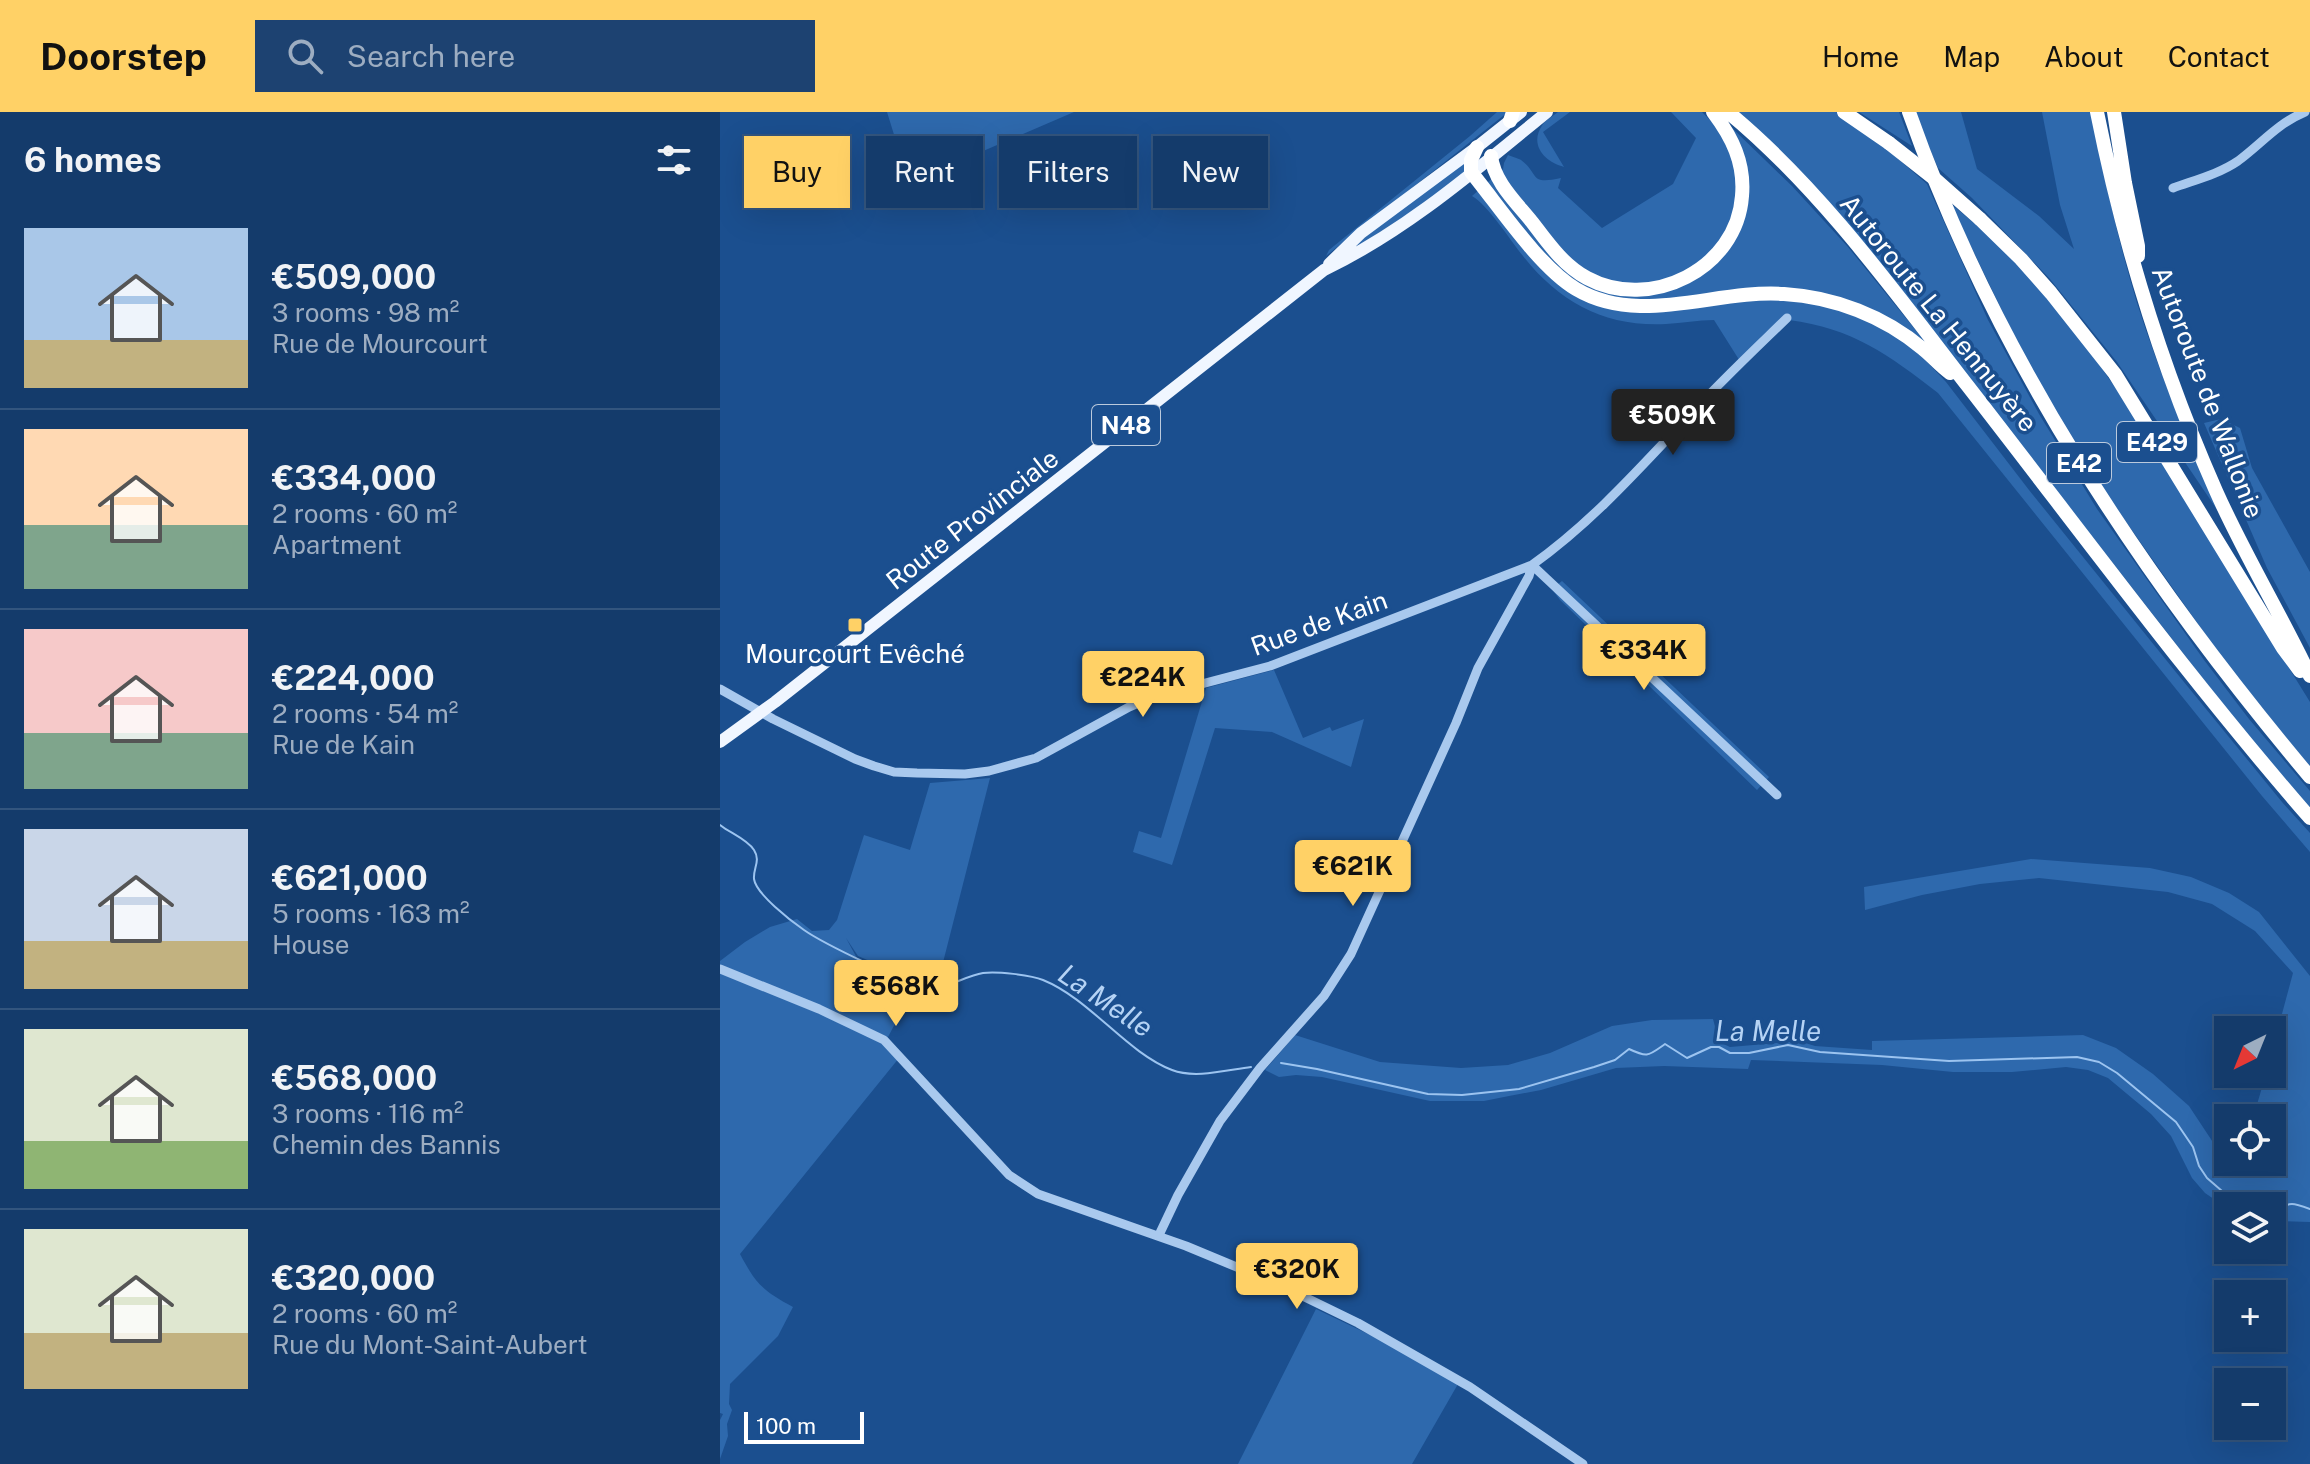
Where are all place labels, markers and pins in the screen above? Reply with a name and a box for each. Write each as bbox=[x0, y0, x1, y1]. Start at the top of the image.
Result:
pin: €509K bbox=[1617, 389, 1729, 457]
marker: Mourcourt Evêché bbox=[846, 616, 864, 634]
pin: €334K bbox=[1588, 624, 1700, 692]
place label: Mourcourt Evêché bbox=[745, 638, 965, 669]
pin: €224K bbox=[1087, 651, 1199, 719]
pin: €621K bbox=[1297, 840, 1409, 908]
pin: €568K bbox=[840, 960, 952, 1028]
pin: €320K bbox=[1241, 1243, 1353, 1311]

